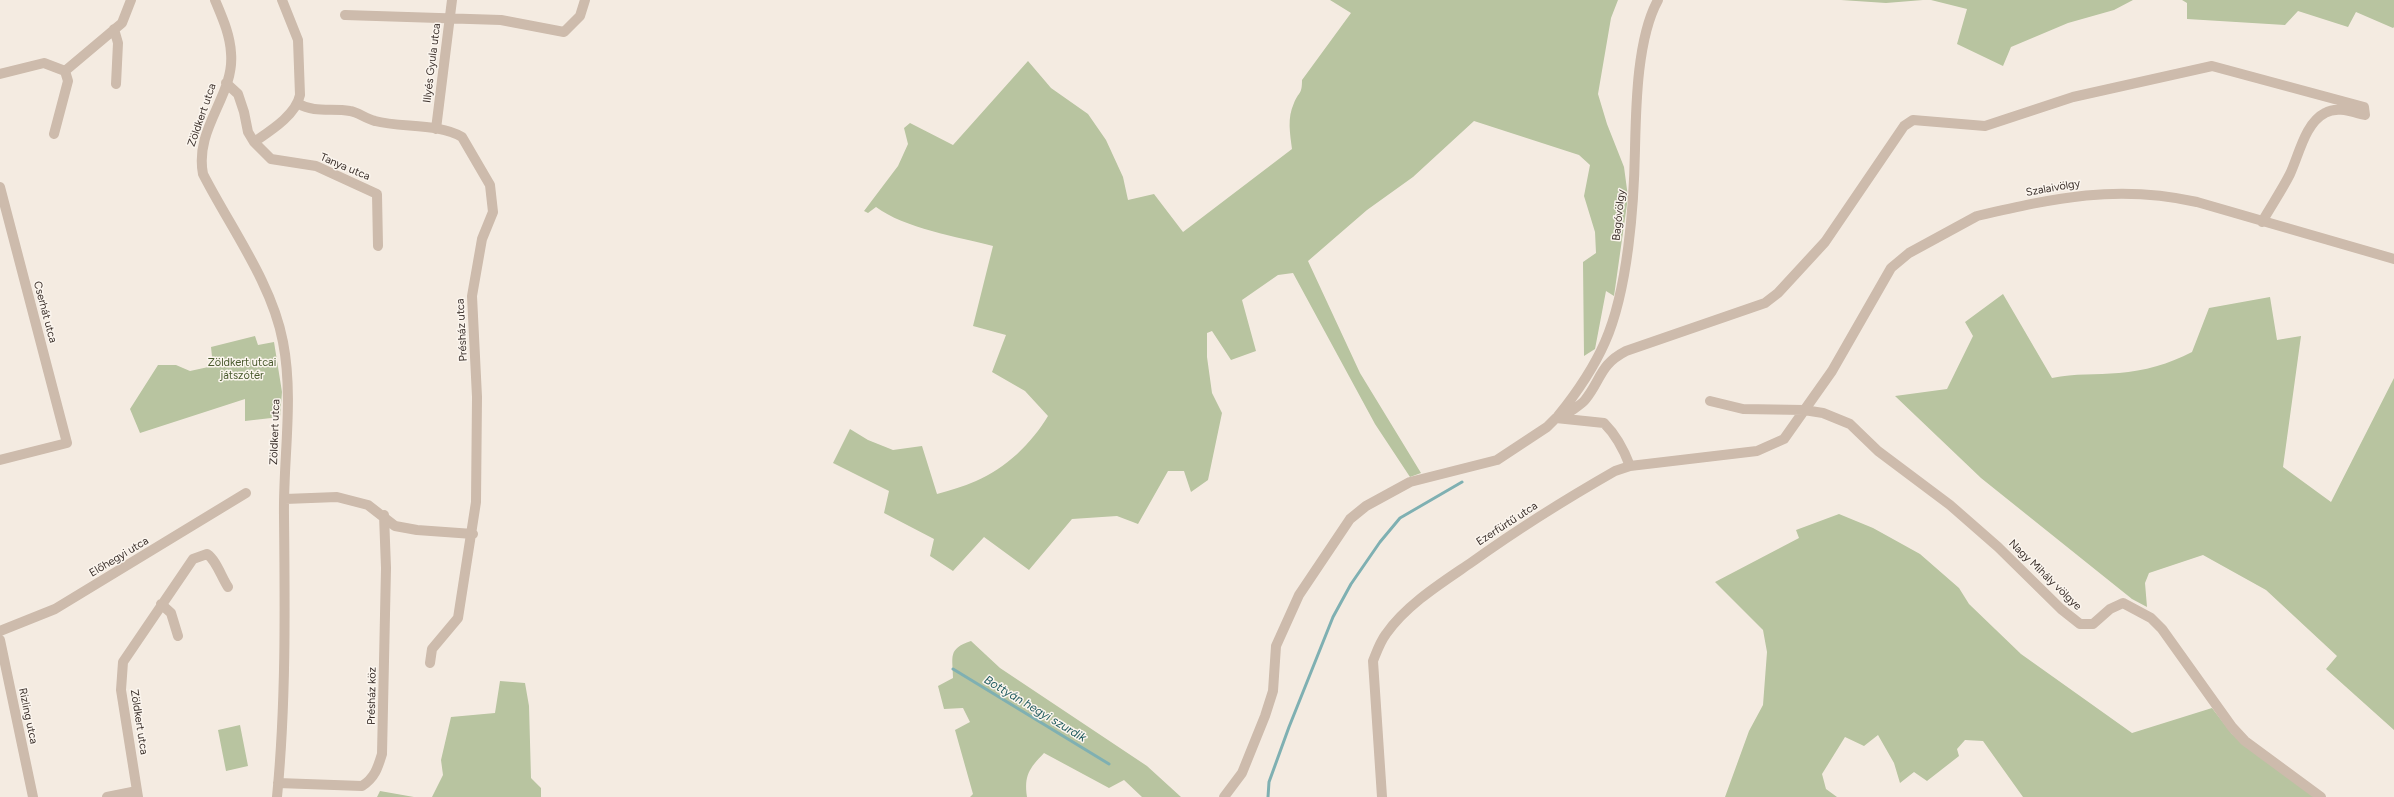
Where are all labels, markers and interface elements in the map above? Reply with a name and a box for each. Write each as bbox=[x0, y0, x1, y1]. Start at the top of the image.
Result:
street label: Illyés Gyula utca bbox=[421, 22, 443, 104]
street label: Zöldkert utca bbox=[185, 82, 219, 148]
street label: Tanya utca bbox=[318, 151, 372, 183]
street label: Szalaivölgy bbox=[2025, 177, 2081, 199]
street label: Bagóvölgy bbox=[1610, 189, 1628, 241]
street label: Cserhát utca bbox=[30, 280, 60, 344]
street label: Présház utca bbox=[454, 298, 470, 362]
park label: Zöldkert utcai játszótér bbox=[208, 356, 276, 382]
street label: Zöldkert utca bbox=[267, 399, 283, 465]
street label: Ezerfürtű utca bbox=[1474, 499, 1540, 549]
street label: Előhegyi utca bbox=[87, 534, 151, 580]
street label: Nagy Mihály völgye bbox=[2006, 537, 2084, 613]
street label: Présház köz bbox=[365, 667, 379, 725]
water label: Bottyán hegyi szurdik bbox=[981, 673, 1089, 745]
street label: Rizling utca bbox=[16, 687, 40, 745]
street label: Zöldkert utca bbox=[127, 688, 151, 756]

